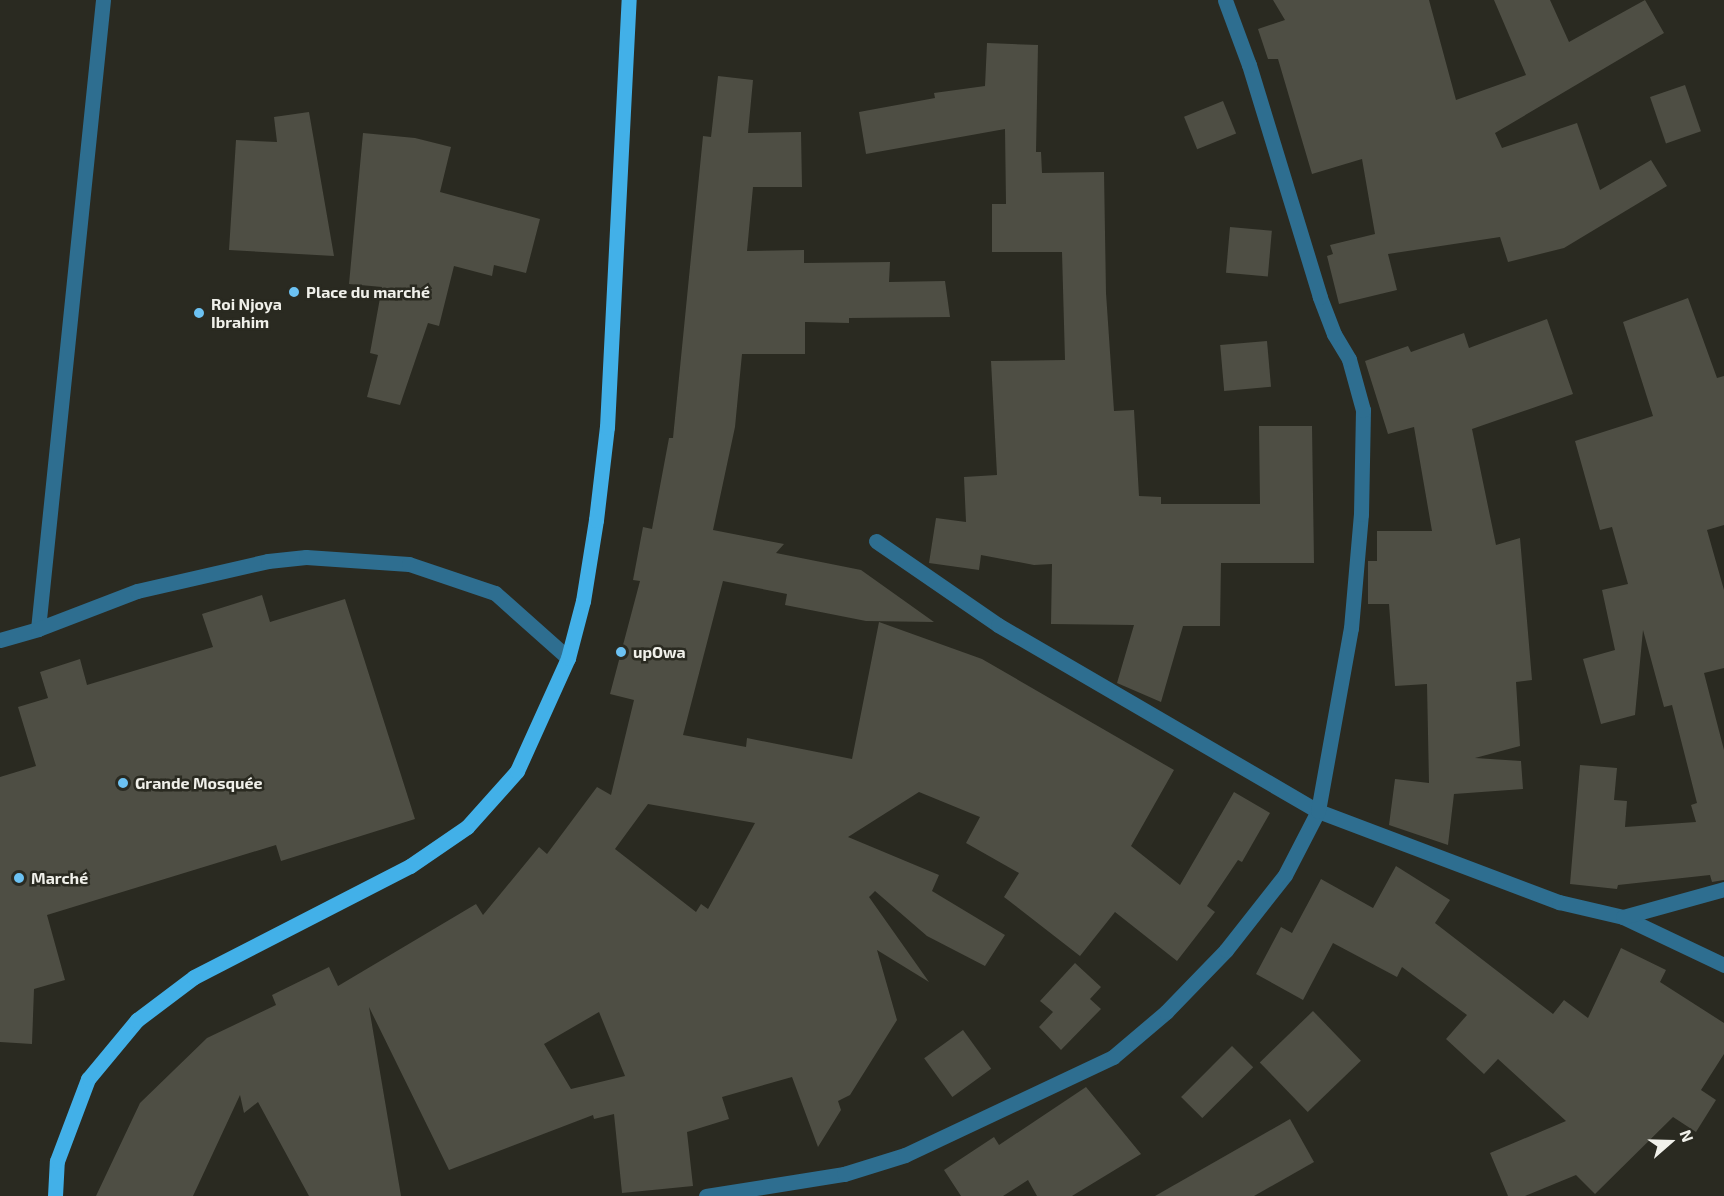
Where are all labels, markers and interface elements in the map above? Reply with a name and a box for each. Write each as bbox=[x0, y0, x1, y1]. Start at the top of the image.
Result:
place label: Place du marché bbox=[306, 282, 430, 302]
marker: Place du marché bbox=[287, 285, 301, 299]
place label: Roi Njoya Ibrahim bbox=[211, 294, 282, 332]
marker: Roi Njoya Ibrahim bbox=[192, 306, 206, 320]
place label: upOwa bbox=[633, 642, 686, 662]
marker: upOwa bbox=[614, 645, 628, 659]
place label: Grande Mosquée bbox=[135, 773, 263, 793]
marker: Grande Mosquée bbox=[116, 776, 130, 790]
place label: Marché bbox=[31, 868, 88, 888]
marker: Marché bbox=[12, 871, 26, 885]
north arrow bbox=[1640, 1112, 1700, 1172]
text: N bbox=[1676, 1127, 1698, 1144]

